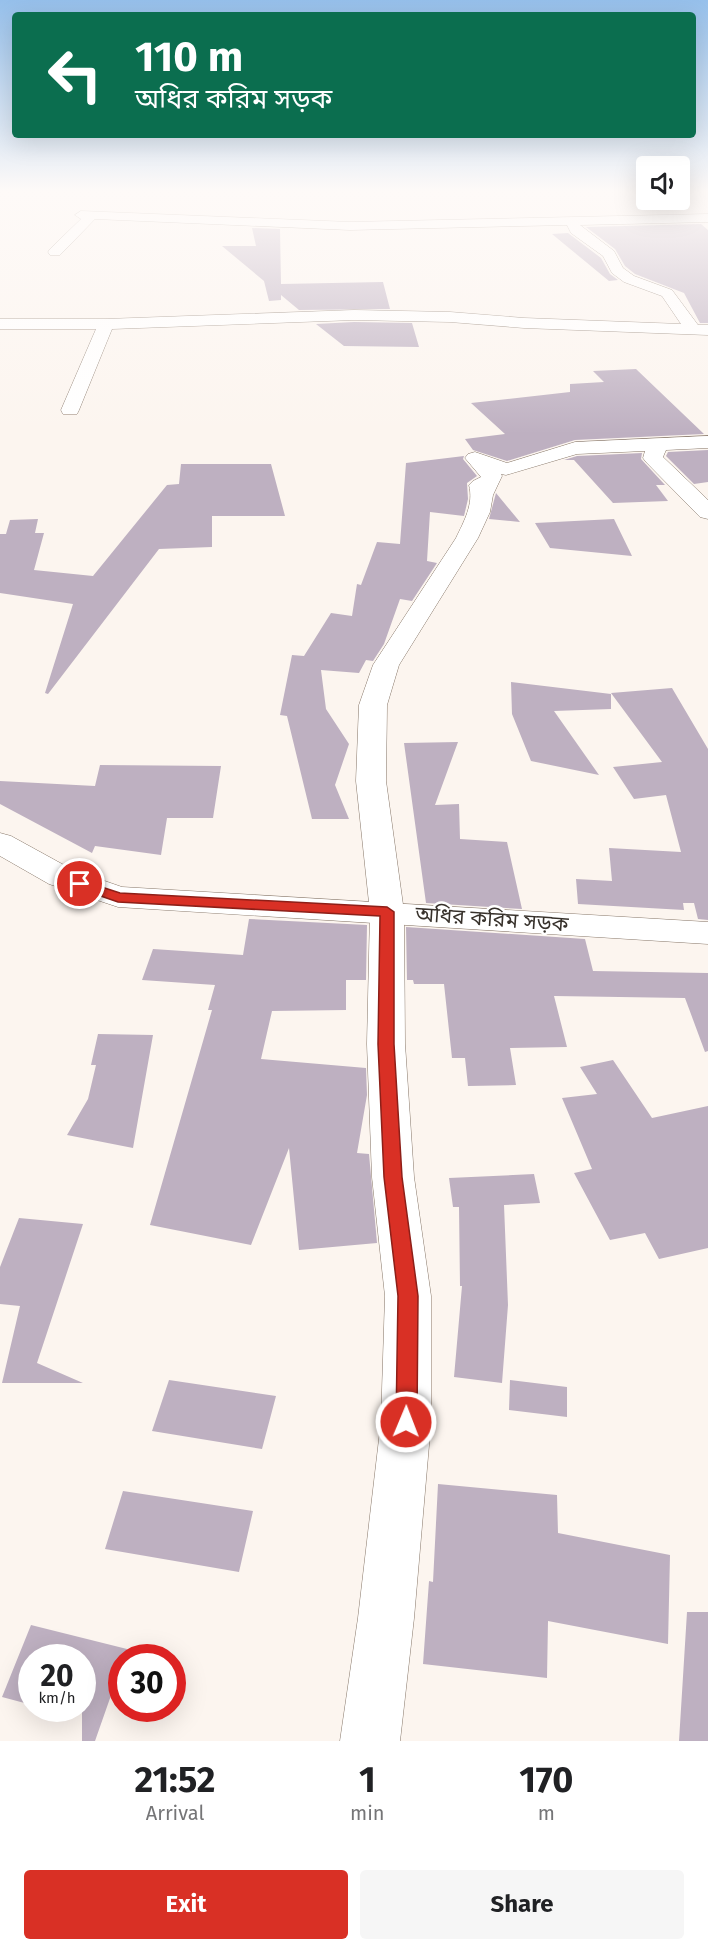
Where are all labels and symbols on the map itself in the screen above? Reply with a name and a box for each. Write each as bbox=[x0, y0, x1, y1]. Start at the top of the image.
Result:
pin bbox=[54, 858, 105, 909]
street label: অধির করিম সড়ক bbox=[414, 901, 570, 937]
position arrow bbox=[374, 1390, 438, 1454]
speed limit sign: 30 bbox=[108, 1644, 186, 1722]

